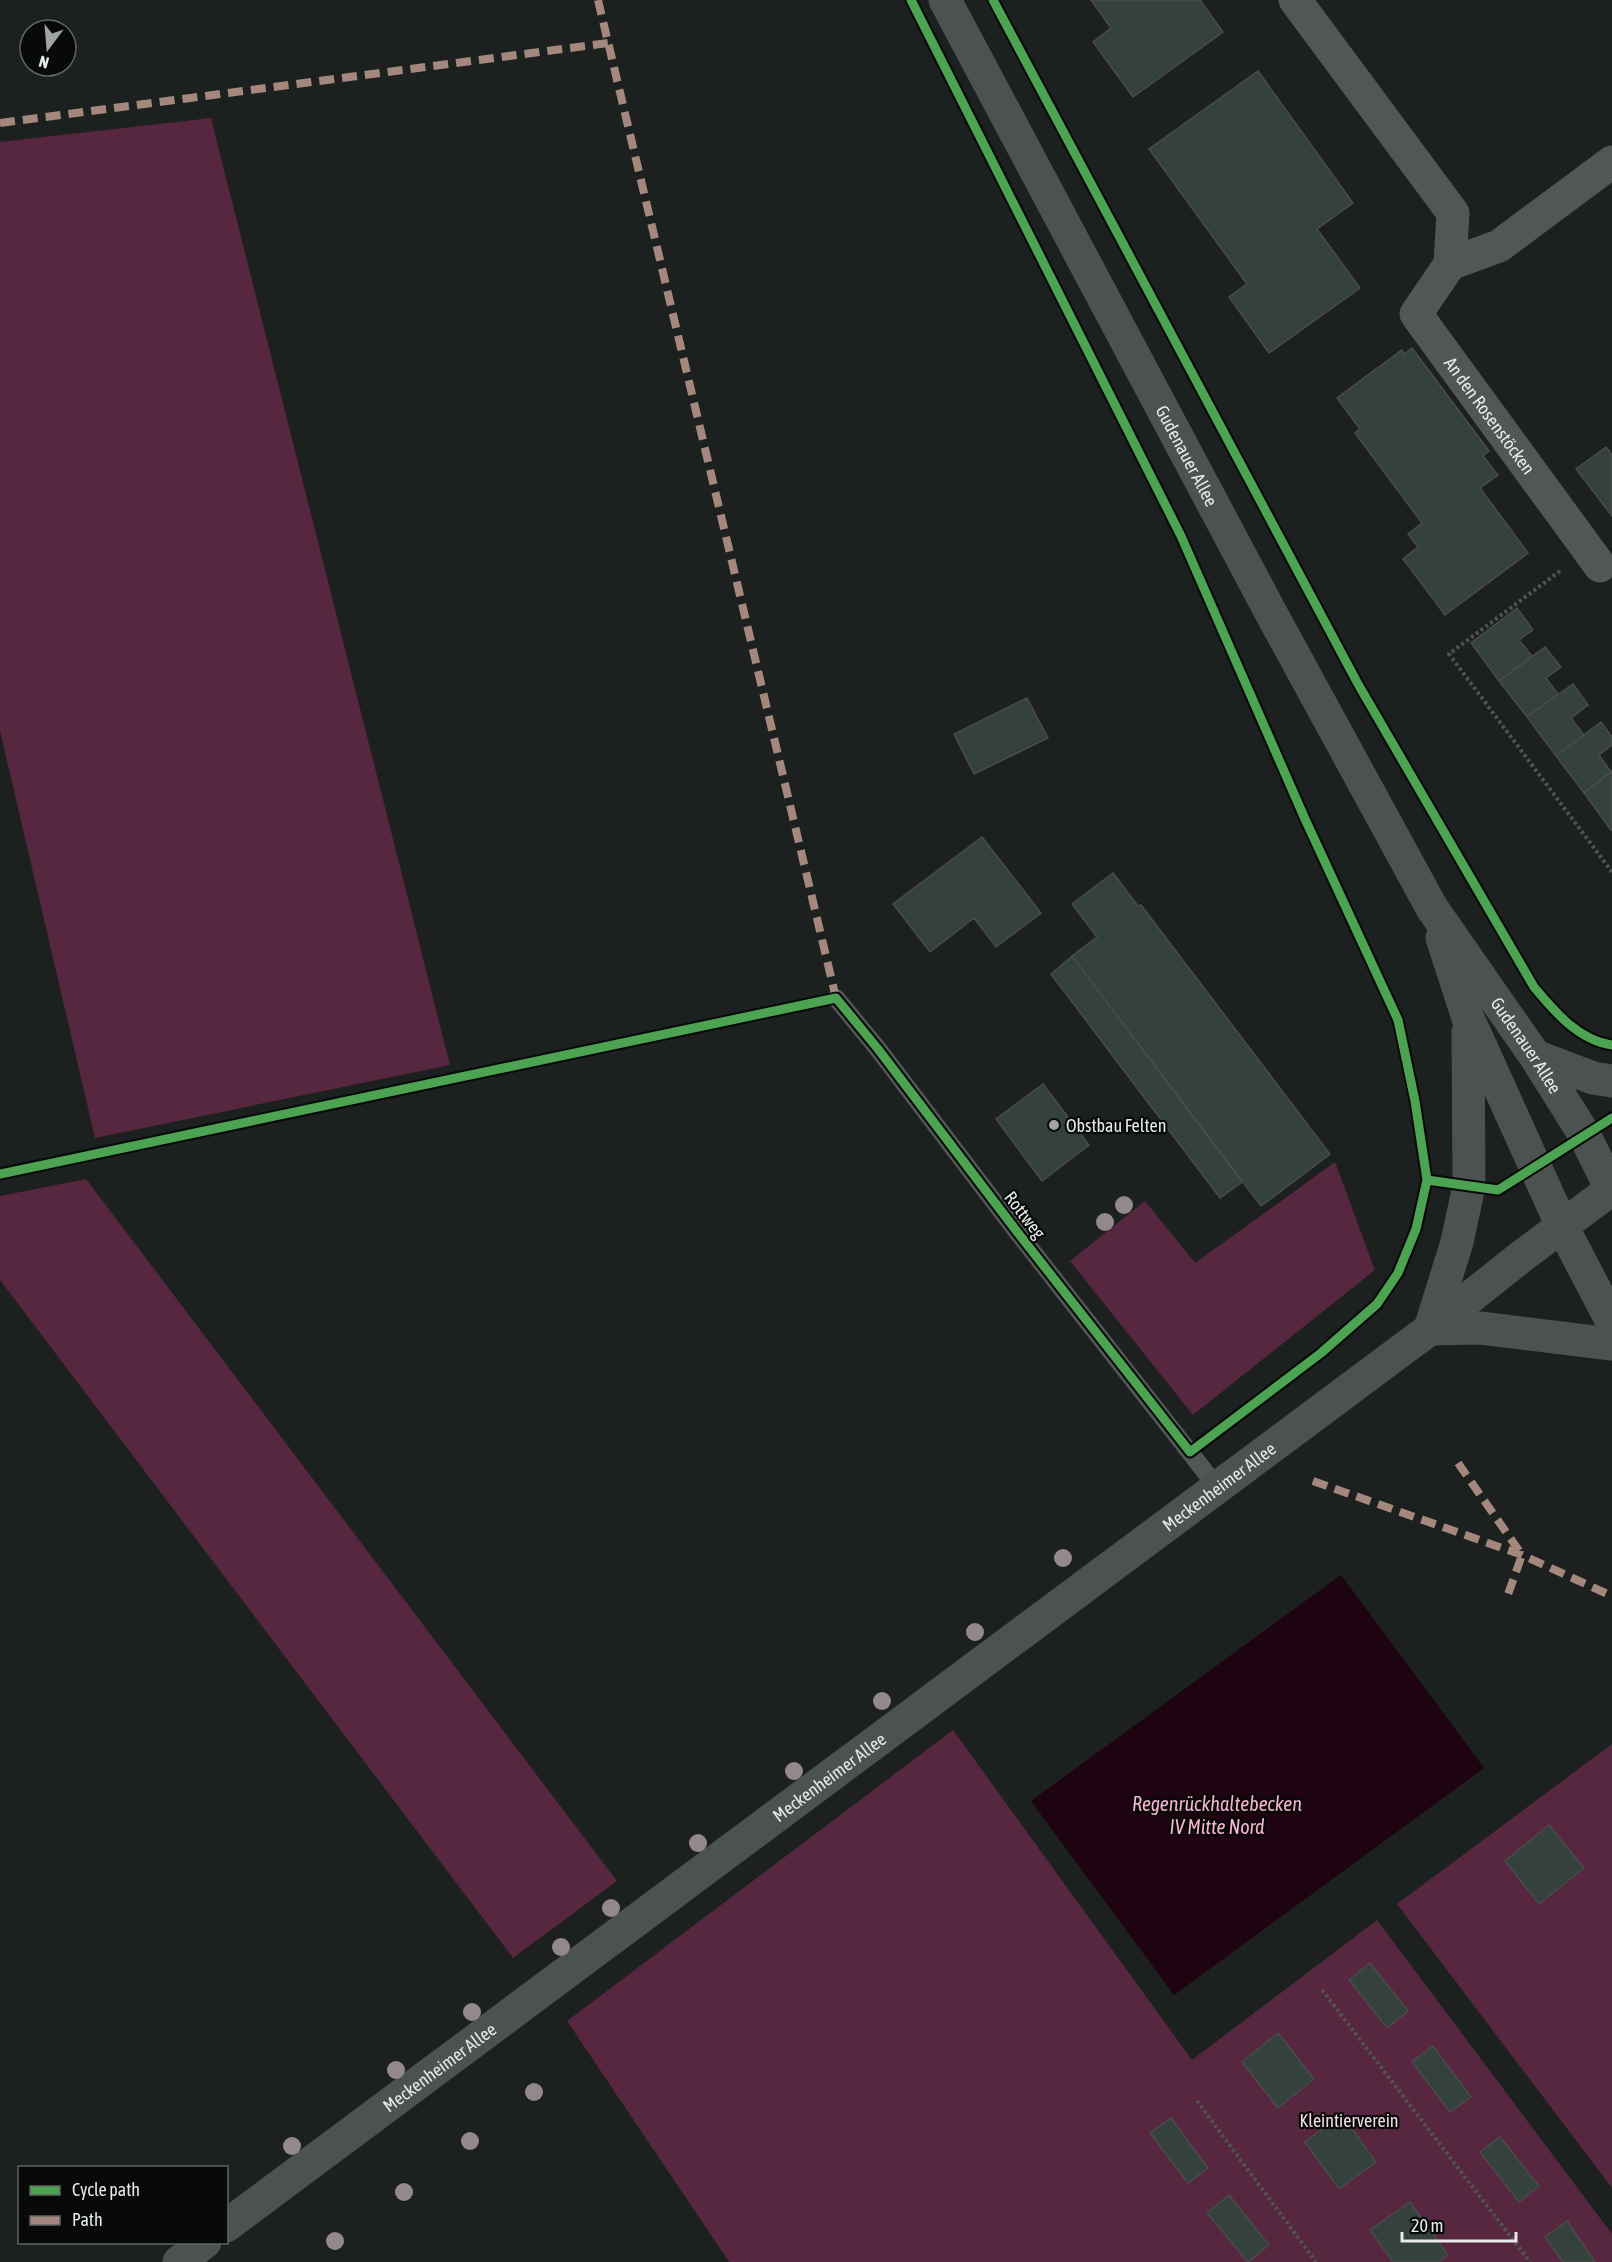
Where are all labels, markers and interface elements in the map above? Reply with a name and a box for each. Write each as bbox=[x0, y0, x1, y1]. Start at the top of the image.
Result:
north arrow bbox=[18, 18, 78, 78]
text: N bbox=[37, 52, 51, 72]
street label: An den Rosenstöcken bbox=[1440, 353, 1540, 478]
street label: Gudenauer Allee bbox=[1152, 402, 1223, 510]
street label: Gudenauer Allee bbox=[1487, 993, 1566, 1097]
place label: Obstbau Felten bbox=[1066, 1115, 1166, 1136]
marker: Obstbau Felten bbox=[1047, 1118, 1061, 1132]
street label: Rottweg bbox=[1000, 1187, 1050, 1243]
street label: Meckenheimer Allee bbox=[1158, 1437, 1279, 1535]
street label: Meckenheimer Allee bbox=[768, 1728, 890, 1826]
water label: Regenrückhaltebecken IV Mitte Nord bbox=[1132, 1792, 1302, 1838]
street label: Meckenheimer Allee bbox=[379, 2018, 500, 2116]
park label: Kleintierverein bbox=[1299, 2110, 1399, 2131]
legend bbox=[18, 2166, 228, 2244]
text: Cycle path bbox=[72, 2179, 140, 2200]
scale bar bbox=[1402, 2205, 1516, 2243]
text: Path bbox=[72, 2209, 103, 2230]
text: 20 m bbox=[1411, 2215, 1443, 2236]

